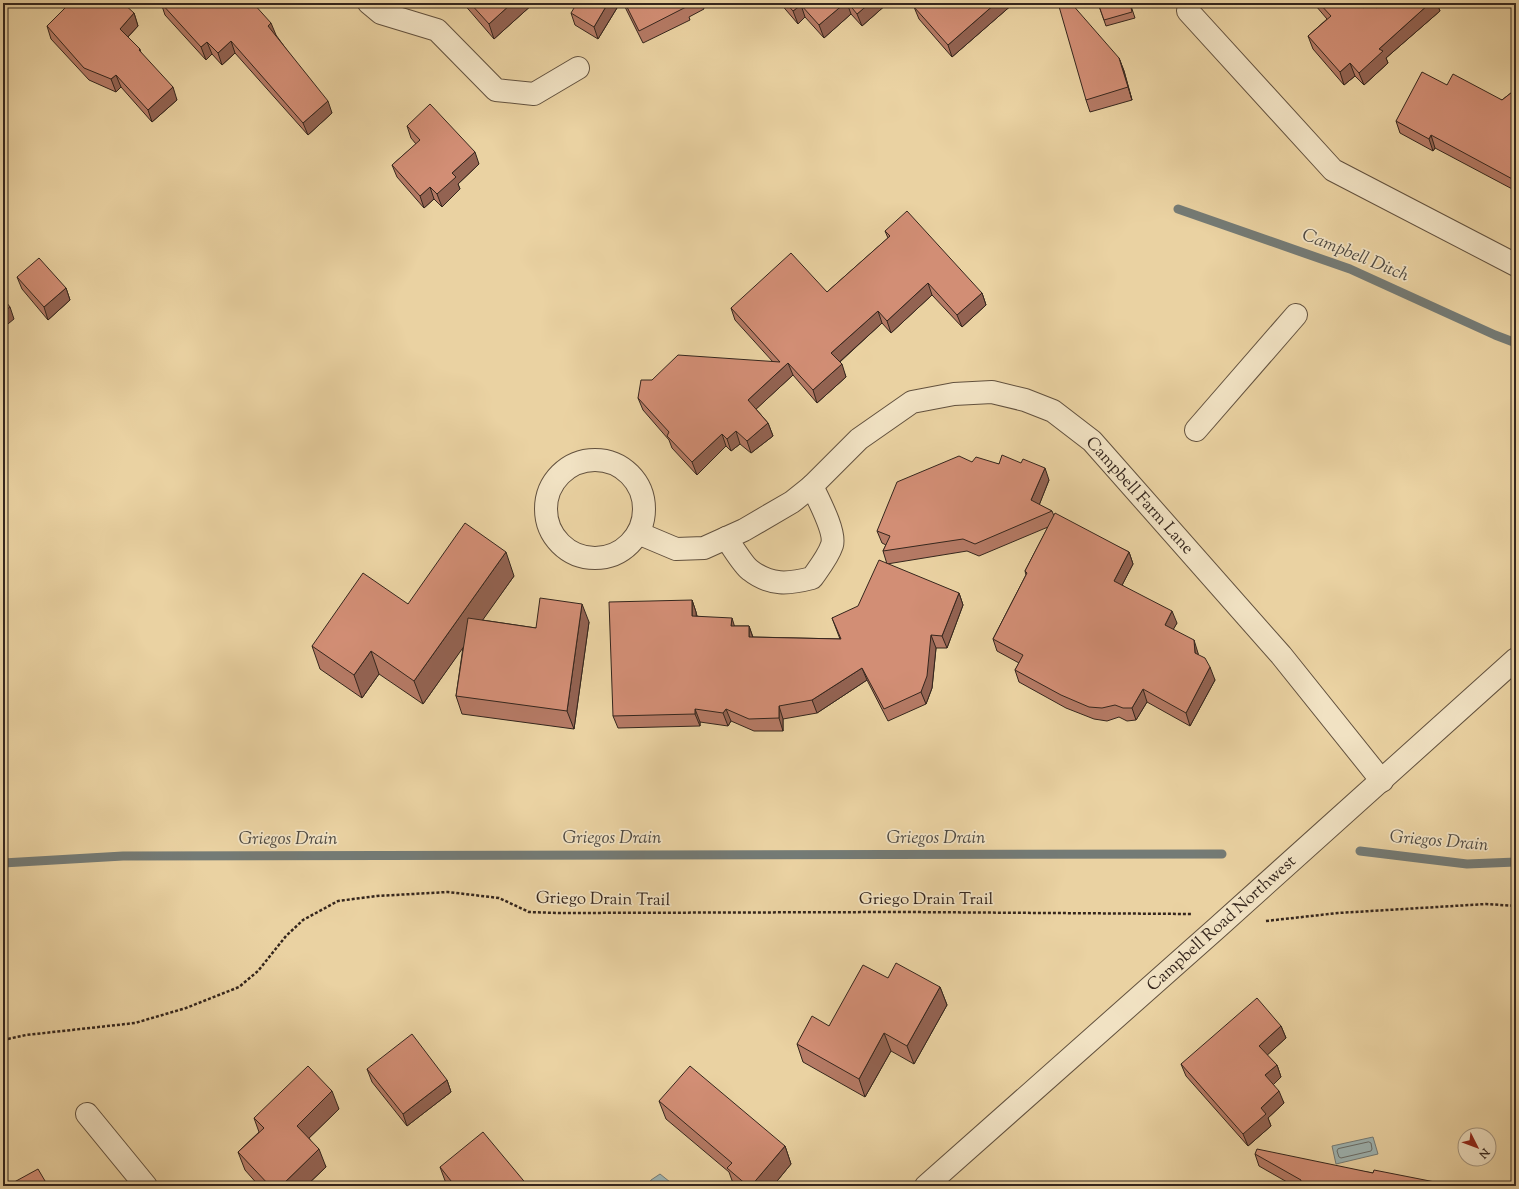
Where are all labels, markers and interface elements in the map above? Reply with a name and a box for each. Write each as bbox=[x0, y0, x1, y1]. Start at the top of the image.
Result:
water label: Campbell Ditch bbox=[1298, 223, 1413, 289]
street label: Campbell Farm Lane bbox=[1079, 432, 1199, 560]
water label: Griegos Drain bbox=[1388, 825, 1490, 859]
water label: Griegos Drain bbox=[562, 826, 662, 852]
water label: Griegos Drain bbox=[886, 826, 986, 852]
water label: Griegos Drain bbox=[238, 827, 338, 853]
street label: Campbell Road Northwest bbox=[1142, 850, 1302, 998]
street label: Griego Drain Trail bbox=[536, 887, 671, 913]
street label: Griego Drain Trail bbox=[859, 888, 993, 912]
north arrow bbox=[1457, 1127, 1497, 1167]
text: N bbox=[1475, 1144, 1493, 1162]

